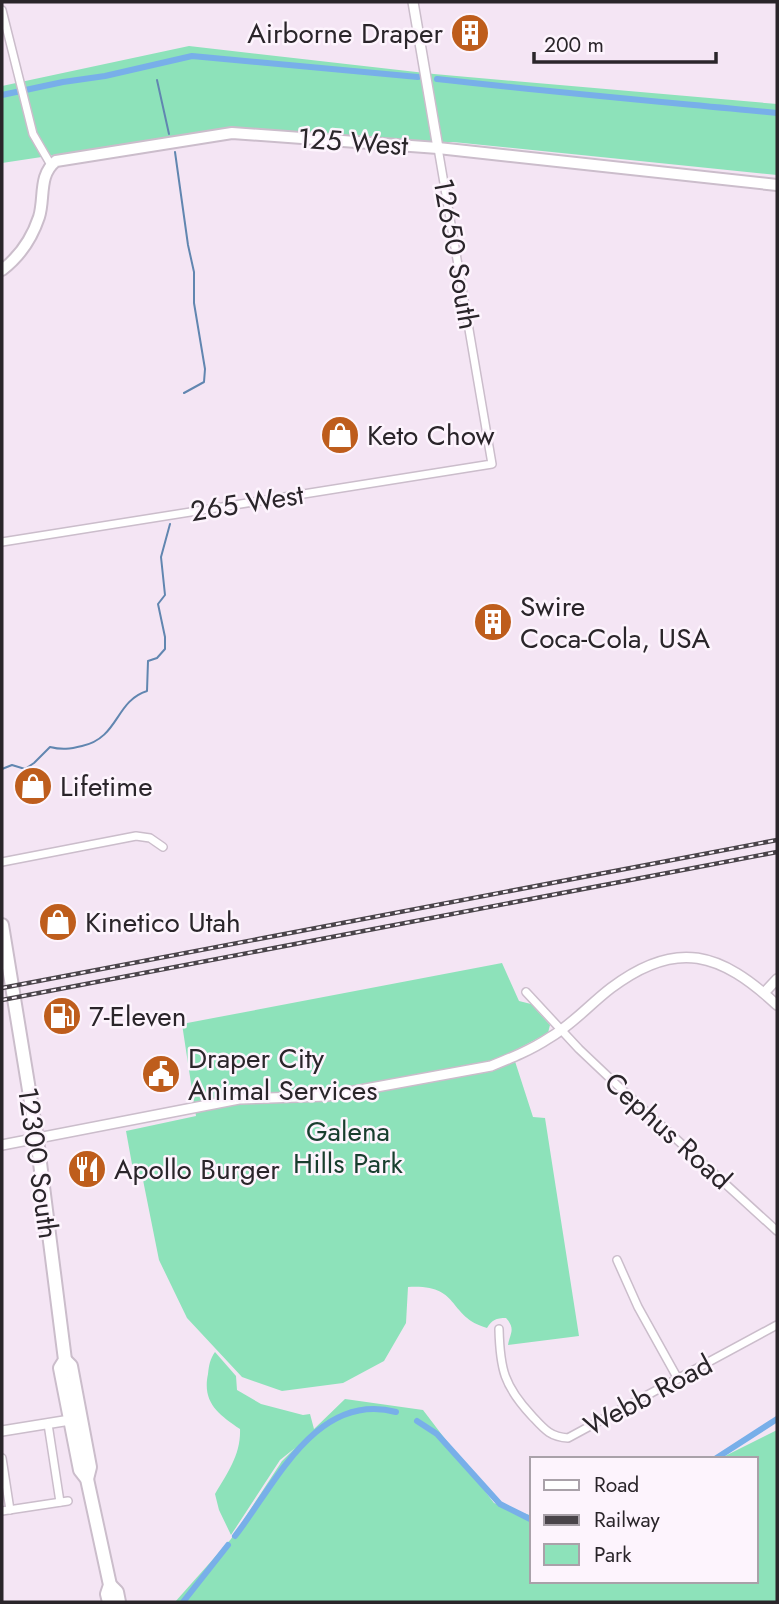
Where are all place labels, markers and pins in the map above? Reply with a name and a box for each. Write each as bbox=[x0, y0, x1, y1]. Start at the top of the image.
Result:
building icon: Airborne Draper bbox=[449, 12, 491, 54]
place label: Airborne Draper bbox=[247, 13, 443, 54]
shop icon: Keto Chow bbox=[319, 414, 361, 456]
place label: Keto Chow bbox=[367, 415, 495, 456]
place label: Swire Coca-Cola, USA bbox=[520, 586, 710, 659]
building icon: Swire Coca-Cola, USA bbox=[472, 601, 514, 643]
shop icon: Lifetime bbox=[12, 765, 54, 807]
place label: Lifetime bbox=[60, 766, 153, 807]
shop icon: Kinetico Utah bbox=[37, 901, 79, 943]
place label: Kinetico Utah bbox=[85, 902, 241, 943]
fuel station icon: 7-Eleven bbox=[41, 995, 83, 1037]
place label: 7-Eleven bbox=[89, 996, 186, 1037]
place label: Draper City Animal Services bbox=[188, 1038, 378, 1111]
public building icon: Draper City Animal Services bbox=[140, 1053, 182, 1095]
restaurant icon: Apollo Burger bbox=[66, 1148, 108, 1190]
place label: Apollo Burger bbox=[114, 1149, 280, 1190]

